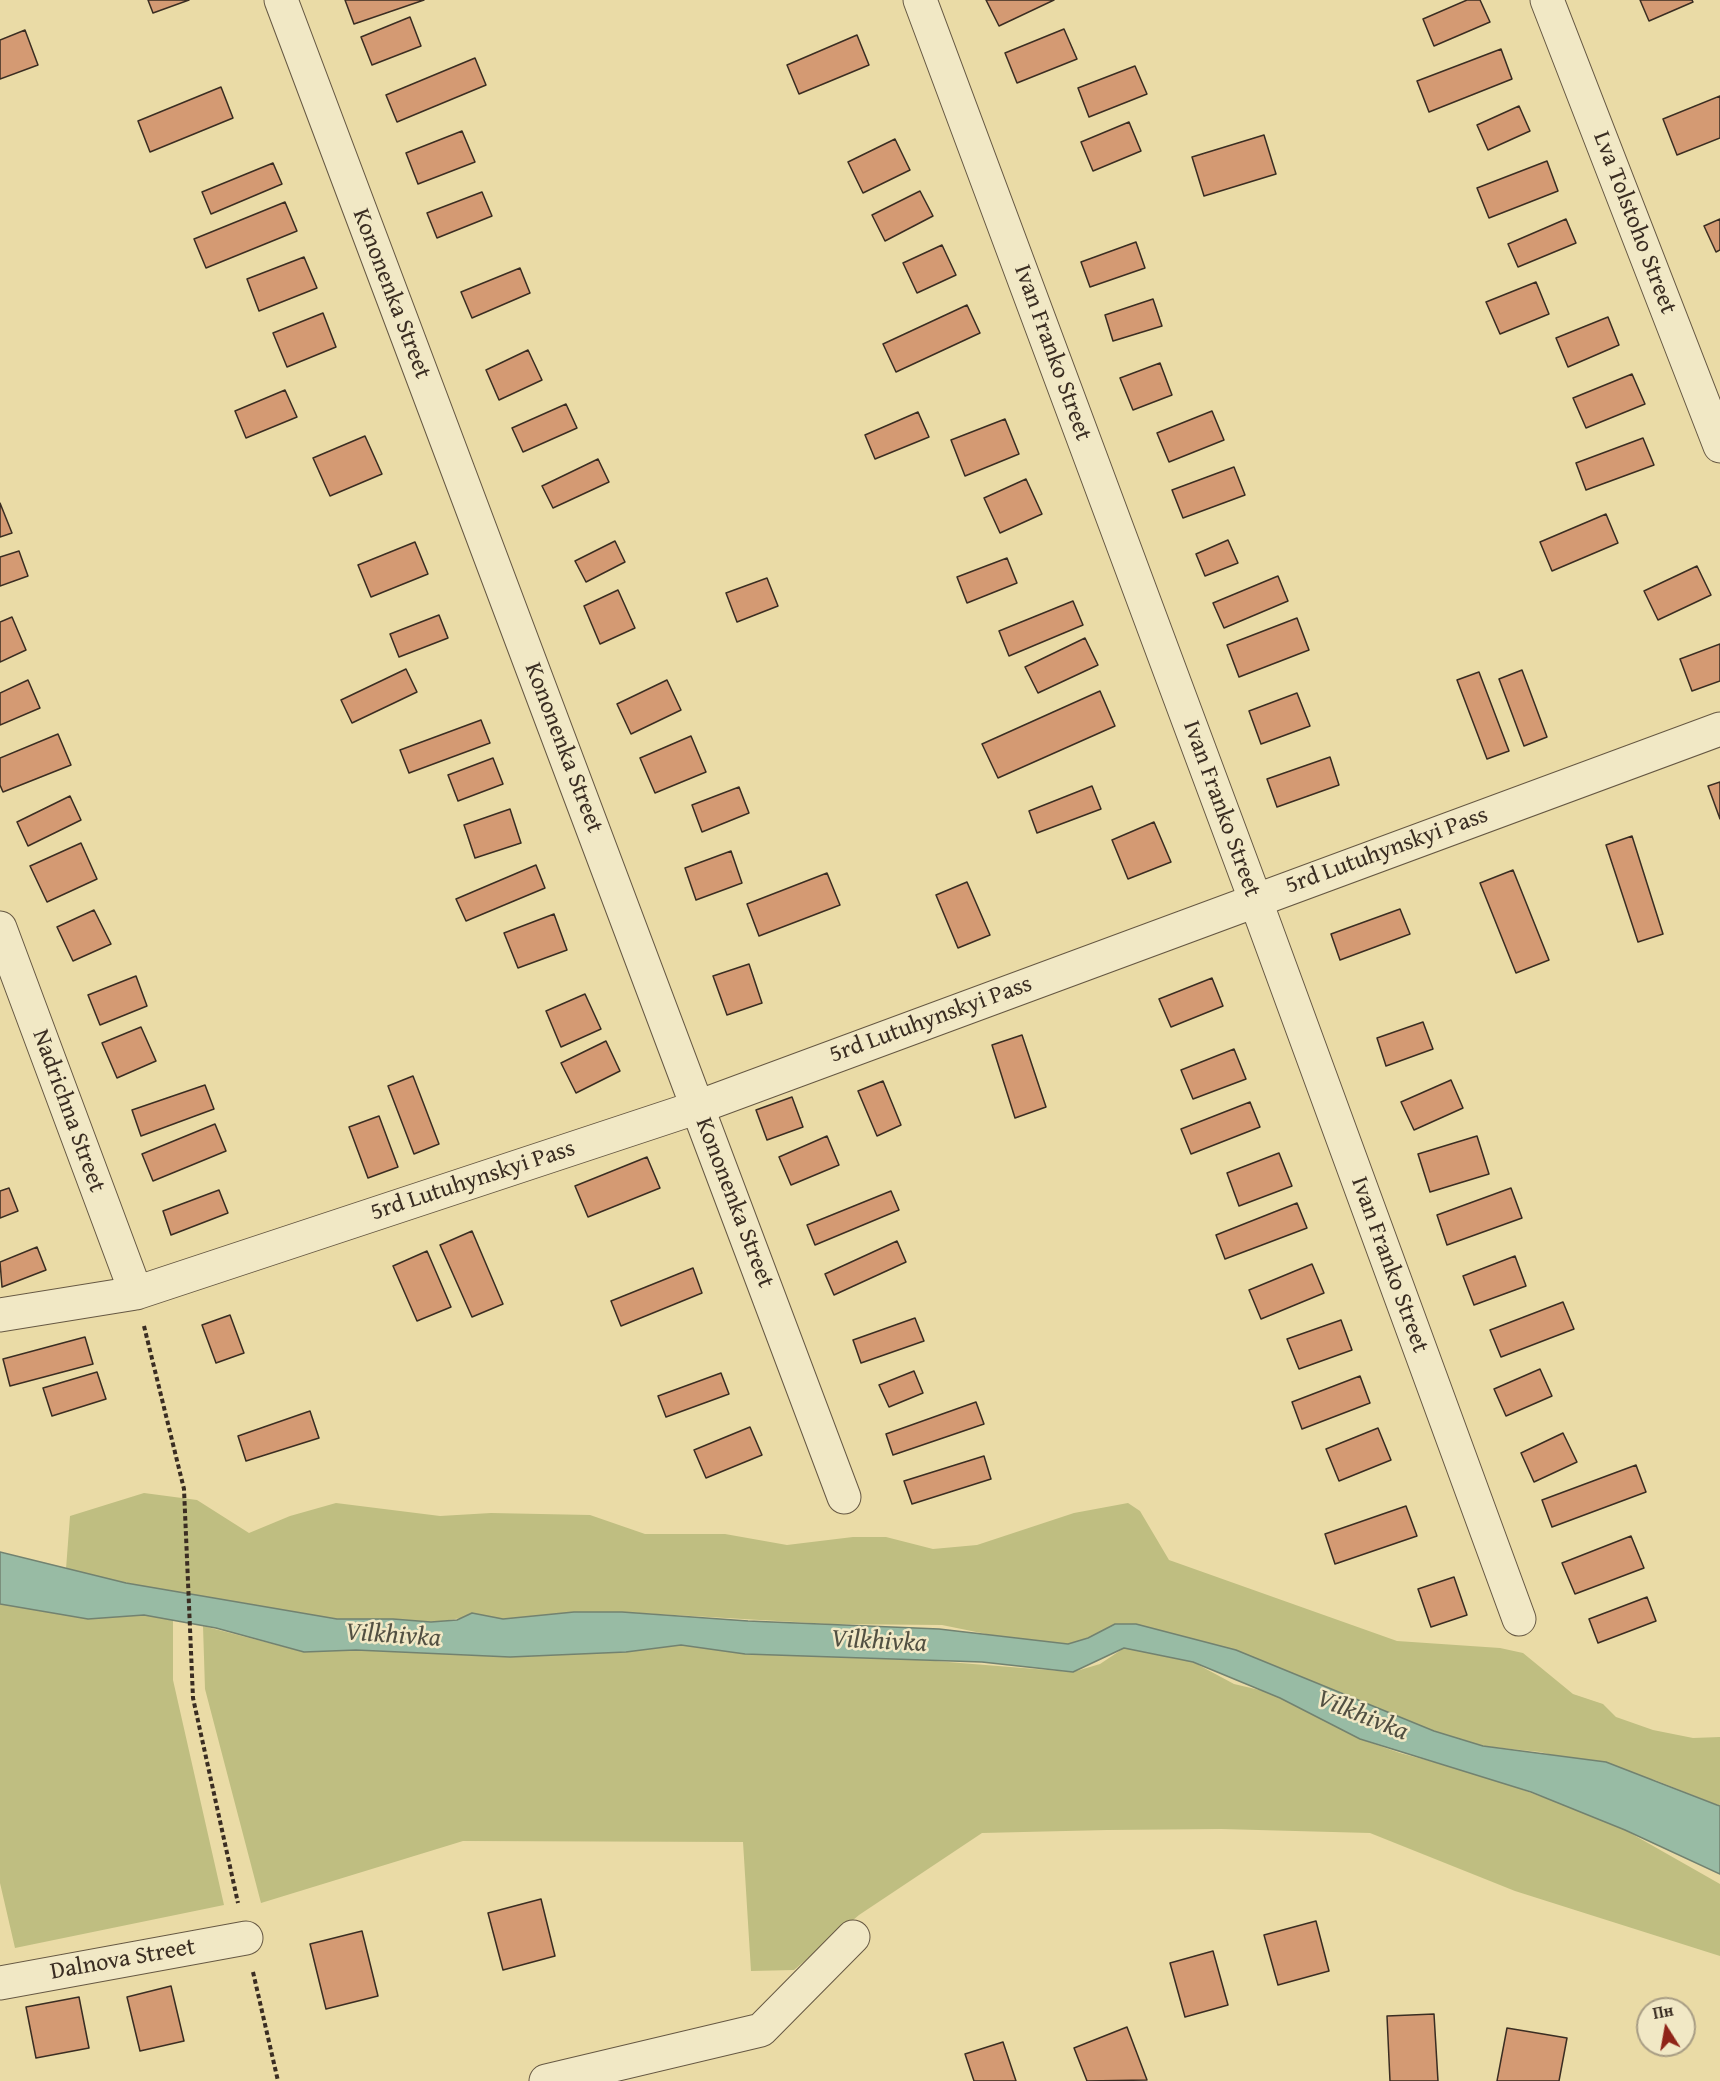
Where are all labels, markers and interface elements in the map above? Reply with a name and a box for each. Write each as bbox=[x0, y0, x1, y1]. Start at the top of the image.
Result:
street label: Lva Tolstoho Street bbox=[1586, 128, 1682, 318]
street label: Kononenka Street bbox=[345, 205, 437, 383]
street label: Ivan Franko Street bbox=[1007, 261, 1097, 445]
street label: Kononenka Street bbox=[517, 659, 609, 837]
street label: Ivan Franko Street bbox=[1176, 717, 1266, 901]
street label: 5rd Lutuhynskyi Pass bbox=[1282, 801, 1492, 901]
street label: 5rd Lutuhynskyi Pass bbox=[826, 970, 1036, 1070]
street label: Nadrichna Street bbox=[25, 1026, 111, 1196]
street label: Kononenka Street bbox=[688, 1114, 780, 1292]
street label: 5rd Lutuhynskyi Pass bbox=[367, 1134, 579, 1228]
street label: Ivan Franko Street bbox=[1344, 1173, 1434, 1357]
water label: Vilkhivka bbox=[344, 1617, 442, 1655]
water label: Vilkhivka bbox=[830, 1624, 928, 1660]
water label: Vilkhivka bbox=[1312, 1684, 1412, 1748]
street label: Dalnova Street bbox=[48, 1933, 198, 1987]
north arrow bbox=[1636, 1997, 1696, 2057]
text: Пн bbox=[1651, 1998, 1675, 2025]

